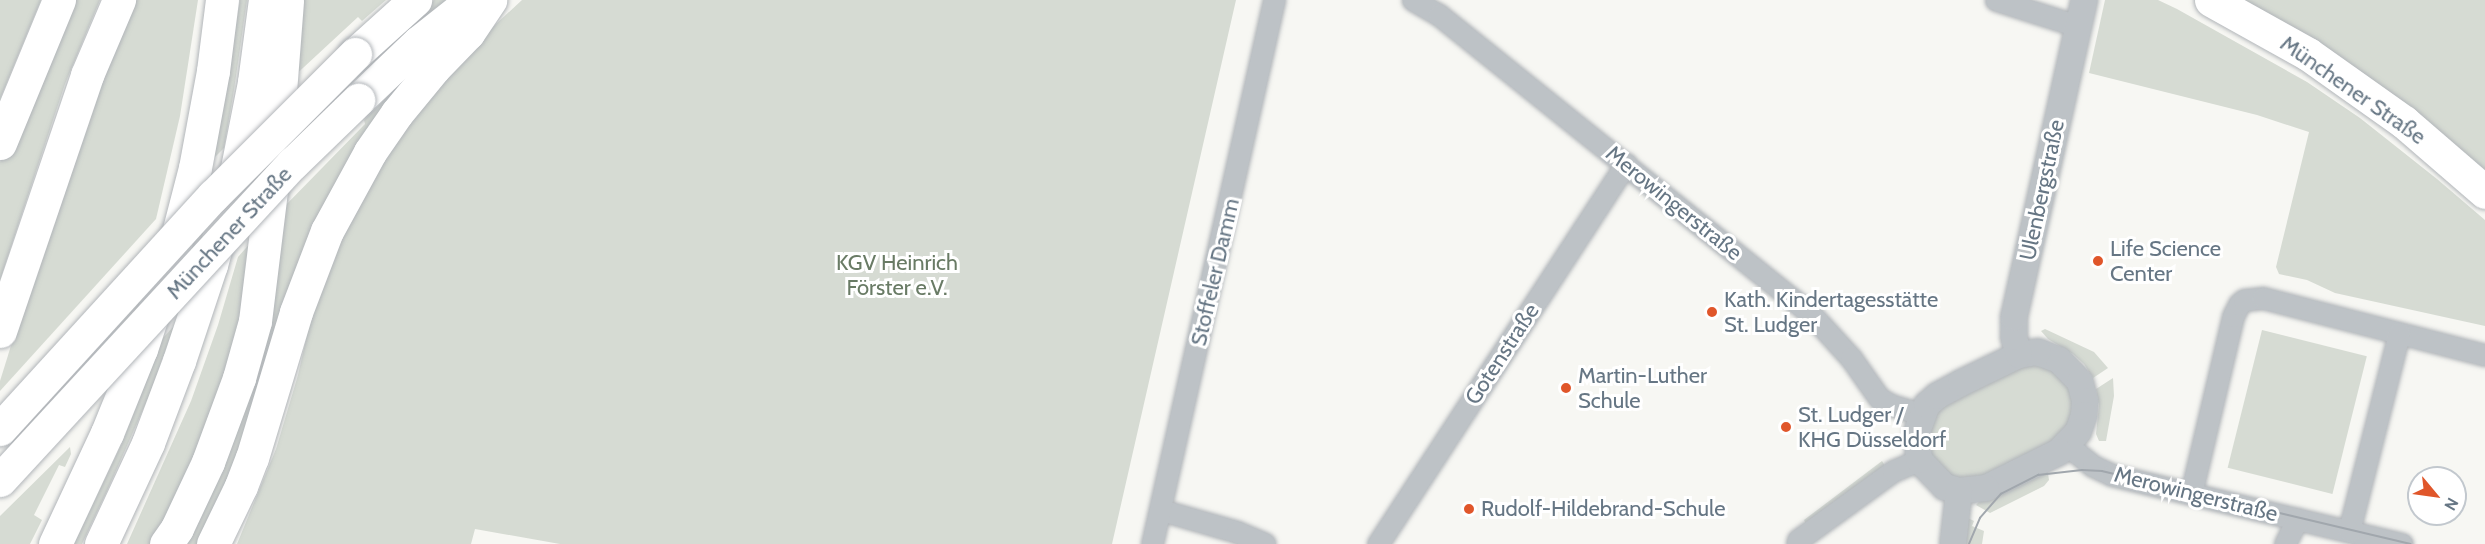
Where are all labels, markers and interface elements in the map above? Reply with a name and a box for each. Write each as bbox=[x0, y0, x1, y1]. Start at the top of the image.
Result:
street label: Münchener Straße bbox=[2275, 30, 2431, 150]
street label: Ulenbergstraße bbox=[2014, 117, 2070, 263]
street label: Merowingerstraße bbox=[1601, 140, 1747, 266]
street label: Münchener Straße bbox=[161, 161, 297, 305]
street label: Stoffeler Damm bbox=[1185, 196, 1245, 348]
place label: Life Science Center bbox=[2110, 235, 2221, 286]
park label: KGV Heinrich Förster e.V. bbox=[836, 249, 958, 300]
marker: Life Science Center bbox=[2091, 254, 2105, 268]
place label: Kath. Kindertagesstätte St. Ludger bbox=[1724, 286, 1938, 338]
street label: Gotenstraße bbox=[1460, 298, 1544, 410]
marker: Kath. Kindertagesstätte St. Ludger bbox=[1705, 305, 1719, 319]
place label: Martin-Luther Schule bbox=[1578, 362, 1707, 414]
marker: Martin-Luther Schule bbox=[1559, 381, 1573, 395]
place label: St. Ludger / KHG Düsseldorf bbox=[1798, 401, 1946, 452]
marker: St. Ludger / KHG Düsseldorf bbox=[1779, 420, 1793, 434]
street label: Merowingerstraße bbox=[2112, 461, 2280, 527]
north arrow bbox=[2407, 466, 2467, 526]
text: N bbox=[2440, 494, 2462, 514]
place label: Rudolf-Hildebrand-Schule bbox=[1481, 496, 1725, 522]
marker: Rudolf-Hildebrand-Schule bbox=[1462, 502, 1476, 516]

